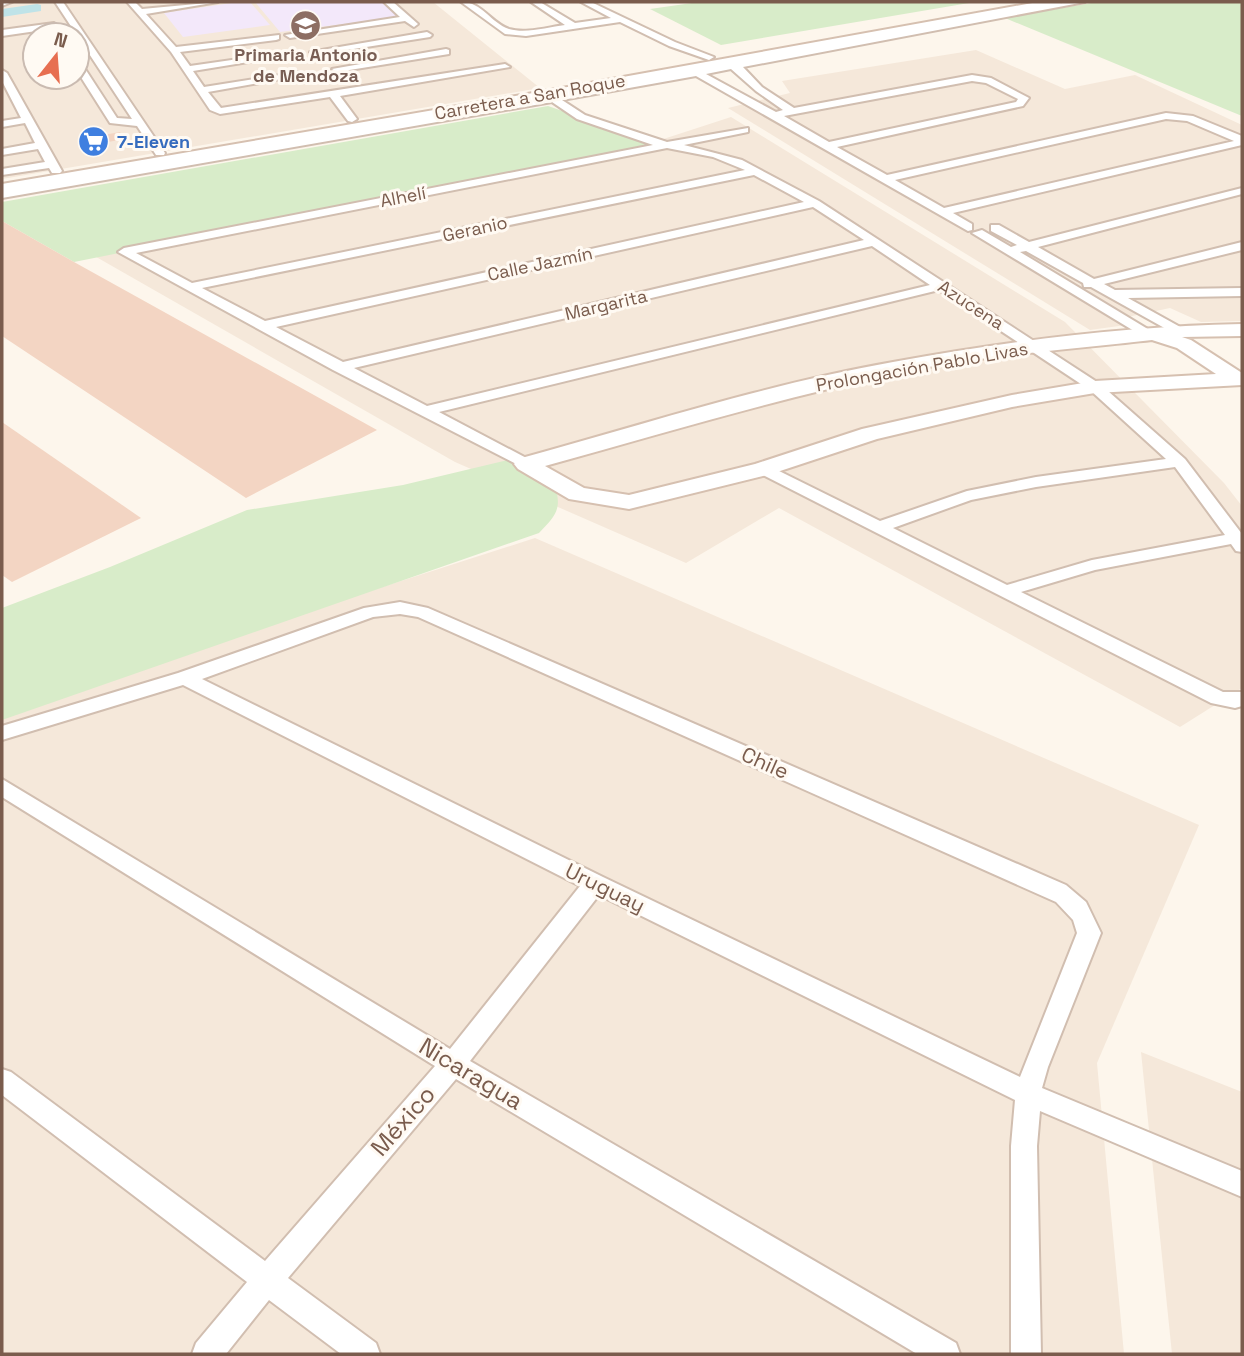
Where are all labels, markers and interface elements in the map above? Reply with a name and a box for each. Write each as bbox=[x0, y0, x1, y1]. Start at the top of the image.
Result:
school or university icon: Primaria Antonio de Mendoza bbox=[289, 8, 323, 42]
north arrow bbox=[21, 21, 91, 91]
text: N bbox=[51, 26, 71, 54]
place label: Primaria Antonio de Mendoza bbox=[234, 43, 378, 87]
street label: Carretera a San Roque bbox=[433, 68, 627, 125]
supermarket icon: 7-Eleven bbox=[77, 125, 111, 159]
place label: 7-Eleven bbox=[117, 130, 190, 153]
street label: Alhelí bbox=[378, 181, 428, 212]
street label: Geranio bbox=[440, 210, 510, 247]
street label: Calle Jazmín bbox=[485, 241, 595, 286]
street label: Azucena bbox=[934, 275, 1009, 335]
street label: Margarita bbox=[562, 284, 649, 325]
street label: Prolongación Pablo Livas bbox=[814, 337, 1030, 396]
street label: Chile bbox=[737, 740, 793, 785]
street label: Uruguay bbox=[561, 857, 650, 918]
street label: Nicaragua bbox=[414, 1030, 529, 1117]
street label: México bbox=[364, 1079, 442, 1162]

